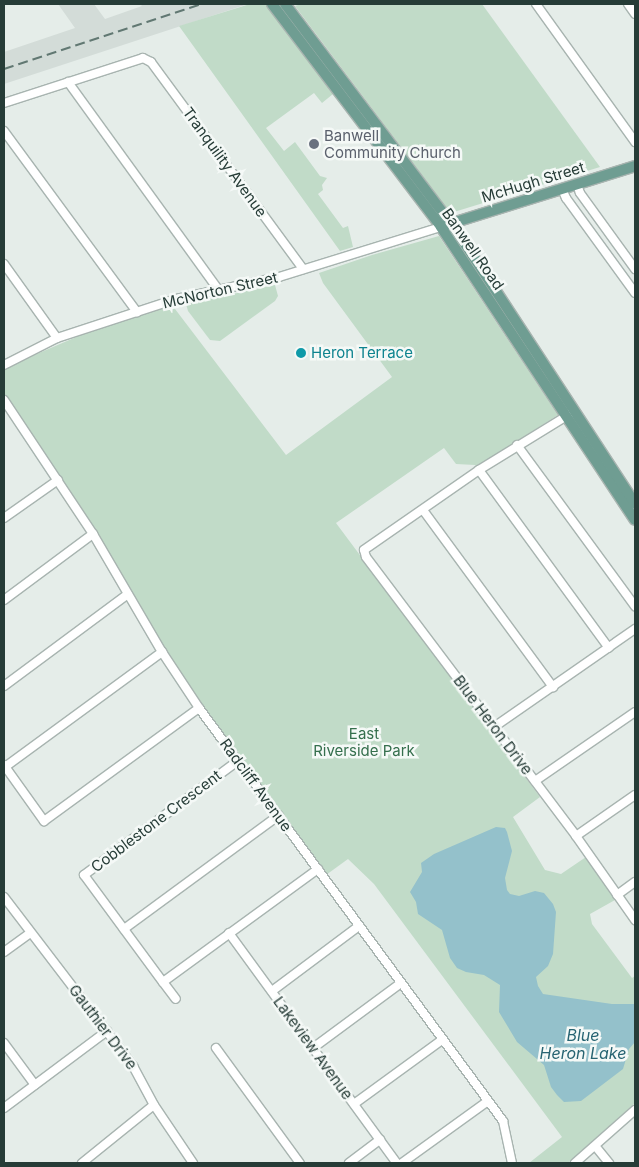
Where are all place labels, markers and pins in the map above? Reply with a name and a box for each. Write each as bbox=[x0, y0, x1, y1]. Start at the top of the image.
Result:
place label: Banwell Community Church bbox=[324, 126, 461, 161]
marker: Banwell Community Church bbox=[308, 138, 320, 150]
place label: Heron Terrace bbox=[311, 344, 413, 362]
marker: Heron Terrace bbox=[295, 347, 307, 359]

